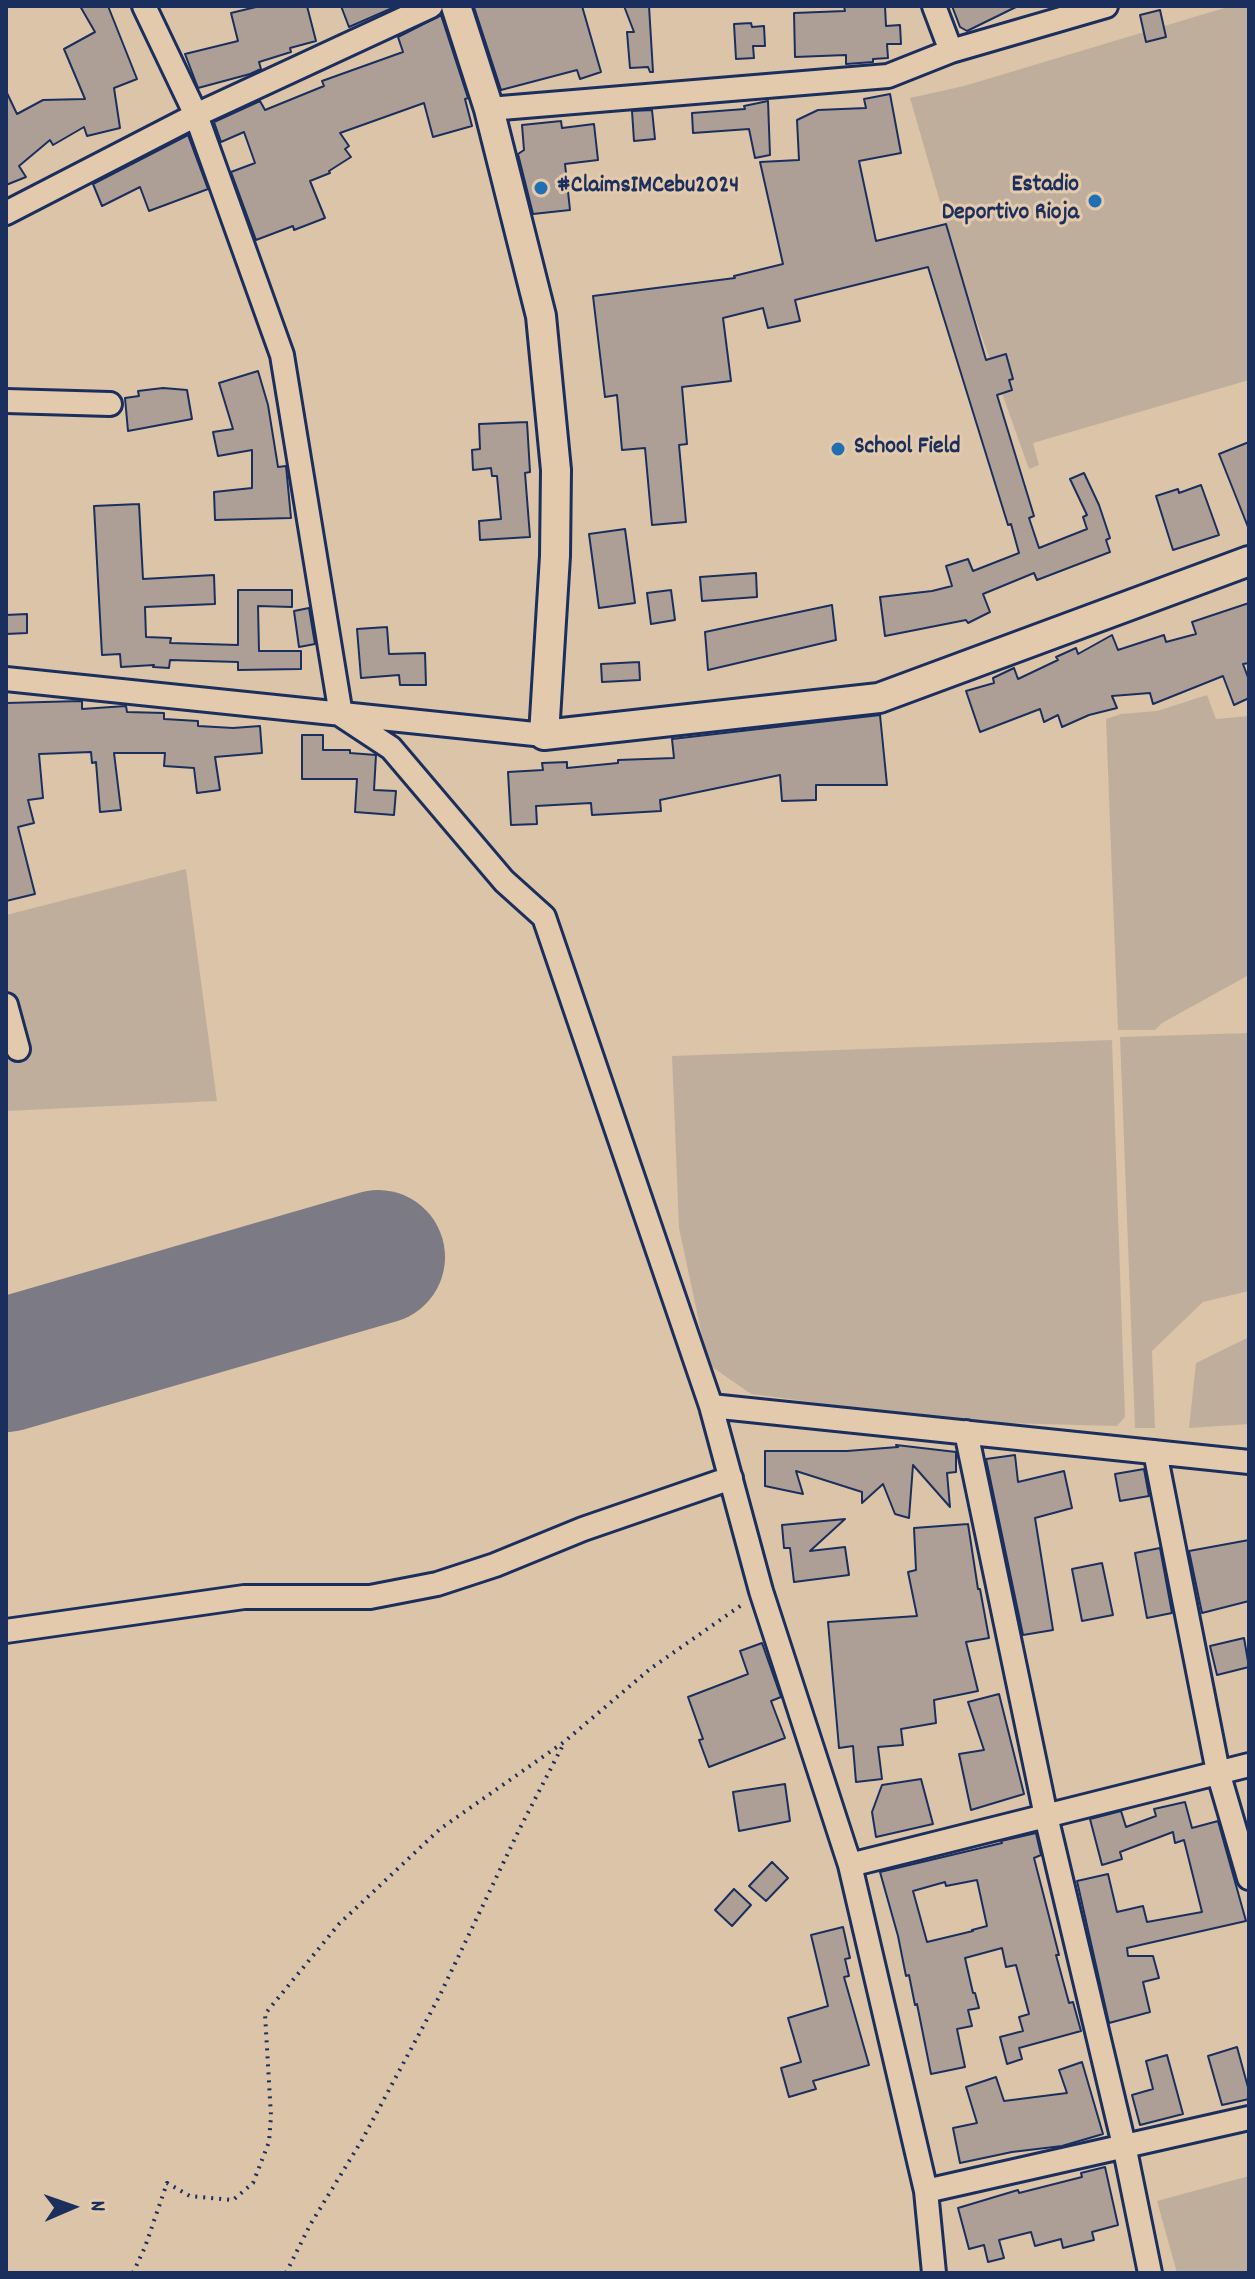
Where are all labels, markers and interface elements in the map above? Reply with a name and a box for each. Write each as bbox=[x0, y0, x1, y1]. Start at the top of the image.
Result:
place label: Estadio Deportivo Rioja bbox=[942, 173, 1079, 229]
place label: #ClaimsIMCebu2024 bbox=[557, 174, 739, 202]
marker: #ClaimsIMCebu2024 bbox=[532, 179, 550, 197]
marker: Estadio Deportivo Rioja bbox=[1086, 192, 1104, 210]
place label: School Field bbox=[854, 435, 960, 463]
marker: School Field bbox=[829, 440, 847, 458]
north arrow bbox=[32, 2167, 112, 2247]
text: N bbox=[81, 2200, 112, 2212]

